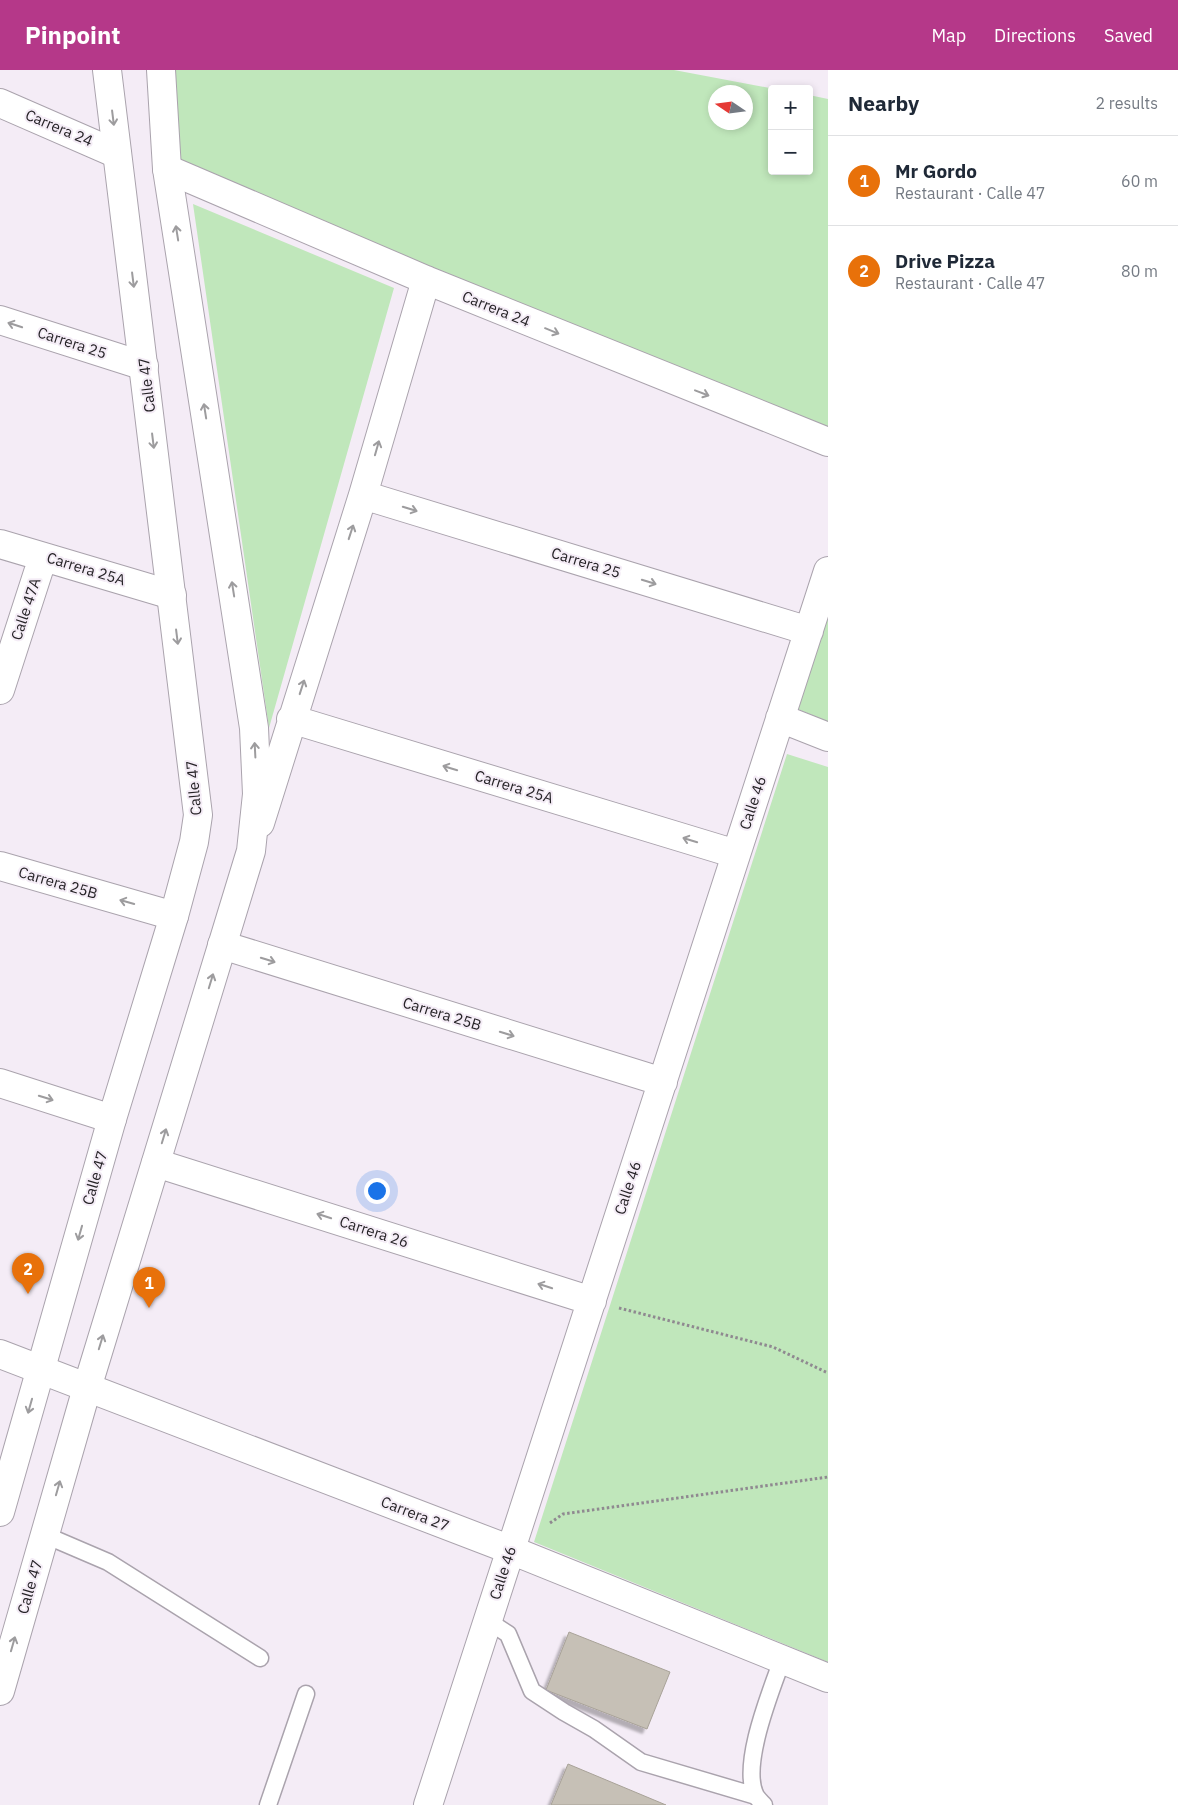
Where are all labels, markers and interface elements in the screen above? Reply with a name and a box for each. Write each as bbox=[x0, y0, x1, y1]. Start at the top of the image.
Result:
text: Pinpoint bbox=[25, 19, 120, 51]
text: Map bbox=[931, 24, 966, 47]
text: Directions bbox=[994, 24, 1076, 47]
text: Saved bbox=[1104, 24, 1153, 47]
north arrow bbox=[708, 85, 753, 130]
map controls bbox=[768, 85, 813, 175]
button: + bbox=[768, 85, 813, 130]
text: Nearby bbox=[848, 89, 919, 117]
text: 2 results bbox=[1095, 93, 1158, 113]
street label: Carrera 24 bbox=[23, 105, 96, 150]
one-way arrow bbox=[108, 110, 118, 126]
button: − bbox=[768, 130, 813, 175]
text: Mr Gordo bbox=[895, 159, 977, 183]
text: 1 bbox=[859, 171, 869, 191]
text: 60 m bbox=[1121, 171, 1158, 191]
text: Restaurant · Calle 47 bbox=[895, 183, 1045, 203]
one-way arrow bbox=[172, 225, 182, 241]
text: Drive Pizza bbox=[895, 249, 995, 273]
text: 2 bbox=[859, 261, 869, 281]
text: 80 m bbox=[1121, 261, 1158, 281]
one-way arrow bbox=[129, 271, 139, 287]
text: Restaurant · Calle 47 bbox=[895, 273, 1045, 293]
street label: Carrera 24 bbox=[459, 286, 533, 331]
one-way arrow bbox=[7, 320, 23, 329]
street label: Carrera 25 bbox=[35, 322, 109, 363]
one-way arrow bbox=[544, 327, 559, 337]
street label: Calle 47 bbox=[134, 357, 159, 414]
one-way arrow bbox=[694, 388, 709, 398]
one-way arrow bbox=[200, 403, 210, 419]
one-way arrow bbox=[148, 433, 158, 449]
one-way arrow bbox=[372, 440, 382, 456]
one-way arrow bbox=[401, 504, 417, 514]
one-way arrow bbox=[347, 525, 356, 540]
street label: Carrera 25 bbox=[549, 543, 623, 582]
street label: Carrera 25A bbox=[45, 548, 128, 590]
street label: Calle 47A bbox=[6, 575, 45, 643]
one-way arrow bbox=[640, 577, 656, 587]
one-way arrow bbox=[227, 581, 237, 597]
one-way arrow bbox=[172, 629, 182, 645]
one-way arrow bbox=[297, 679, 307, 695]
one-way arrow bbox=[251, 742, 260, 758]
street label: Calle 47 bbox=[182, 760, 205, 816]
one-way arrow bbox=[443, 762, 459, 772]
street label: Carrera 25A bbox=[473, 766, 556, 808]
street label: Calle 46 bbox=[735, 774, 770, 832]
one-way arrow bbox=[682, 835, 698, 845]
street label: Carrera 25B bbox=[16, 862, 100, 903]
one-way arrow bbox=[120, 897, 136, 907]
one-way arrow bbox=[260, 955, 276, 965]
one-way arrow bbox=[207, 973, 217, 989]
street label: Carrera 25B bbox=[400, 993, 484, 1034]
one-way arrow bbox=[499, 1029, 515, 1039]
one-way arrow bbox=[38, 1094, 54, 1103]
one-way arrow bbox=[160, 1129, 170, 1145]
street label: Calle 47 bbox=[78, 1149, 111, 1207]
street label: Calle 46 bbox=[610, 1159, 645, 1217]
your location bbox=[364, 1178, 390, 1204]
one-way arrow bbox=[316, 1211, 332, 1221]
street label: Carrera 26 bbox=[337, 1211, 411, 1252]
one-way arrow bbox=[74, 1224, 84, 1240]
pin: 2 bbox=[12, 1253, 44, 1294]
pin: 1 bbox=[133, 1267, 165, 1308]
one-way arrow bbox=[538, 1281, 554, 1291]
one-way arrow bbox=[97, 1334, 106, 1350]
one-way arrow bbox=[25, 1397, 35, 1413]
one-way arrow bbox=[54, 1480, 64, 1496]
street label: Carrera 27 bbox=[378, 1492, 452, 1535]
street label: Calle 46 bbox=[485, 1544, 520, 1602]
street label: Calle 47 bbox=[13, 1558, 46, 1616]
one-way arrow bbox=[9, 1637, 19, 1653]

